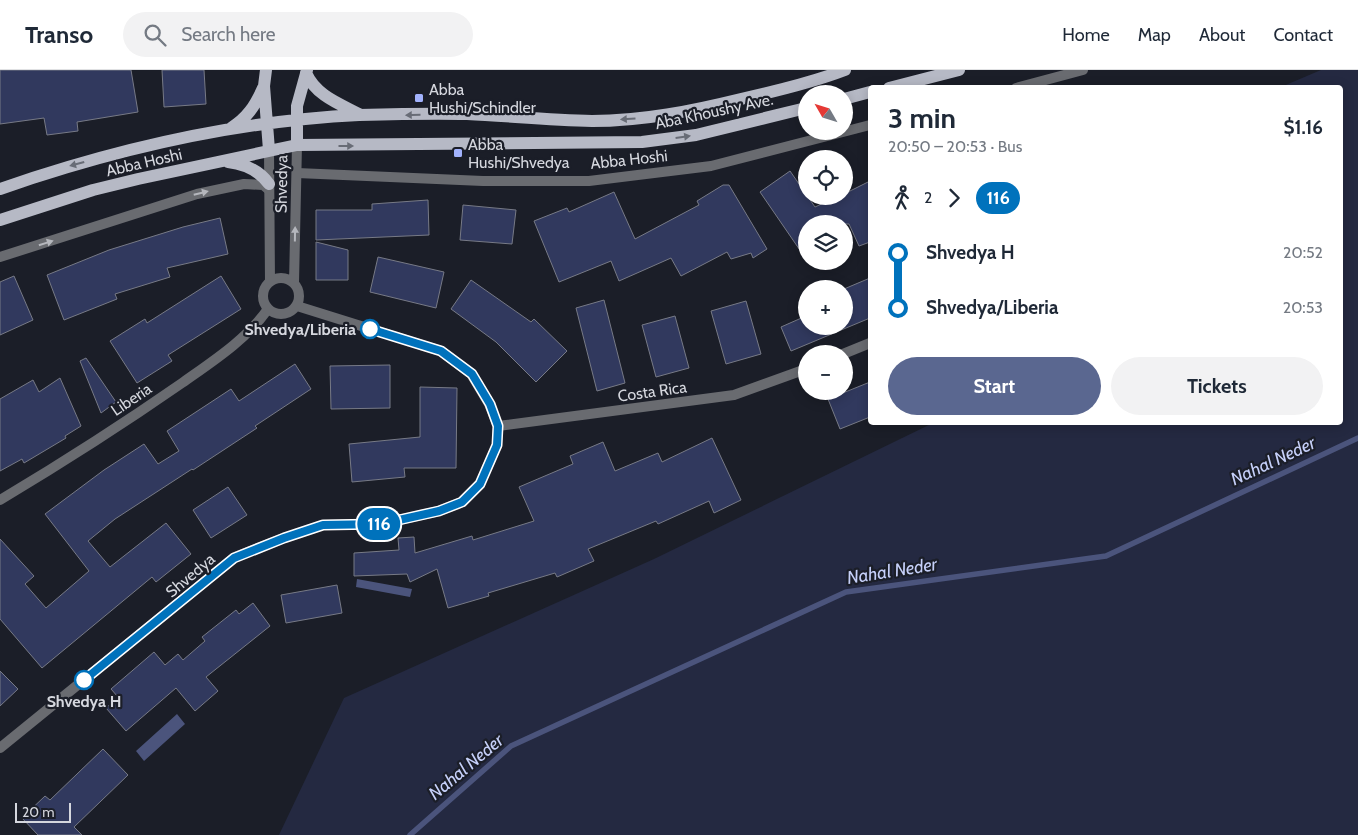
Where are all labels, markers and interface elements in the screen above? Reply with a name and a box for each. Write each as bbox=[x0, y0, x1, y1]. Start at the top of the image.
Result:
search box bbox=[123, 12, 473, 57]
text: Transo bbox=[25, 20, 93, 49]
icon: search bbox=[141, 21, 169, 49]
text: Search here bbox=[181, 23, 276, 46]
text: Home bbox=[1062, 24, 1110, 46]
text: Map bbox=[1138, 24, 1171, 46]
text: About bbox=[1199, 24, 1245, 46]
text: Contact bbox=[1273, 24, 1333, 46]
place label: Abba Hushi/Schindler bbox=[429, 80, 537, 117]
north arrow bbox=[798, 85, 852, 140]
map controls bbox=[798, 85, 853, 400]
street label: Aba Khoushy Ave. bbox=[653, 90, 775, 133]
marker: Abba Hushi/Schindler bbox=[413, 92, 425, 104]
text: 3 min bbox=[888, 101, 956, 135]
one-way arrow bbox=[404, 111, 420, 119]
one-way arrow bbox=[619, 115, 635, 123]
text: $1.16 bbox=[1283, 116, 1323, 139]
one-way arrow bbox=[675, 133, 691, 141]
place label: Abba Hushi/Shvedya bbox=[468, 135, 570, 172]
text: 20:50 – 20:53 · Bus bbox=[888, 137, 1022, 156]
one-way arrow bbox=[338, 142, 354, 150]
street label: Abba Hoshi bbox=[104, 145, 184, 180]
street label: Abba Hoshi bbox=[590, 146, 669, 173]
marker: Abba Hushi/Shvedya bbox=[452, 147, 464, 159]
button: locate bbox=[798, 150, 853, 205]
street label: Shvedya bbox=[271, 154, 292, 213]
one-way arrow bbox=[69, 160, 84, 168]
icon: walk bbox=[888, 184, 916, 212]
icon: forward bbox=[940, 184, 968, 212]
text: 116 bbox=[986, 187, 1010, 209]
text: 2 bbox=[924, 188, 932, 207]
one-way arrow bbox=[194, 189, 209, 197]
button: layers bbox=[798, 215, 853, 270]
one-way arrow bbox=[291, 226, 299, 242]
one-way arrow bbox=[39, 238, 54, 246]
text: Shvedya H bbox=[926, 241, 1015, 264]
text: 20:52 bbox=[1283, 243, 1323, 262]
button: + bbox=[798, 280, 853, 335]
text: Shvedya/Liberia bbox=[926, 296, 1058, 319]
text: 20:53 bbox=[1283, 298, 1323, 317]
marker: Shvedya/Liberia bbox=[360, 319, 380, 339]
place label: Shvedya/Liberia bbox=[245, 320, 356, 339]
button: − bbox=[798, 345, 853, 400]
button: Start bbox=[888, 357, 1101, 415]
button: Tickets bbox=[1111, 357, 1323, 415]
street label: Costa Rica bbox=[616, 377, 688, 406]
street label: Liberia bbox=[107, 379, 155, 420]
water label: Nahal Neder bbox=[1227, 431, 1320, 490]
line badge: 116 bbox=[350, 508, 408, 540]
text: 116 bbox=[367, 513, 391, 535]
street label: Shvedya bbox=[162, 549, 219, 601]
water label: Nahal Neder bbox=[845, 553, 940, 589]
marker: Shvedya H bbox=[74, 670, 94, 690]
place label: Shvedya H bbox=[47, 692, 121, 711]
water label: Nahal Neder bbox=[424, 728, 509, 805]
scale bar bbox=[15, 800, 71, 823]
text: 20 m bbox=[22, 803, 55, 821]

